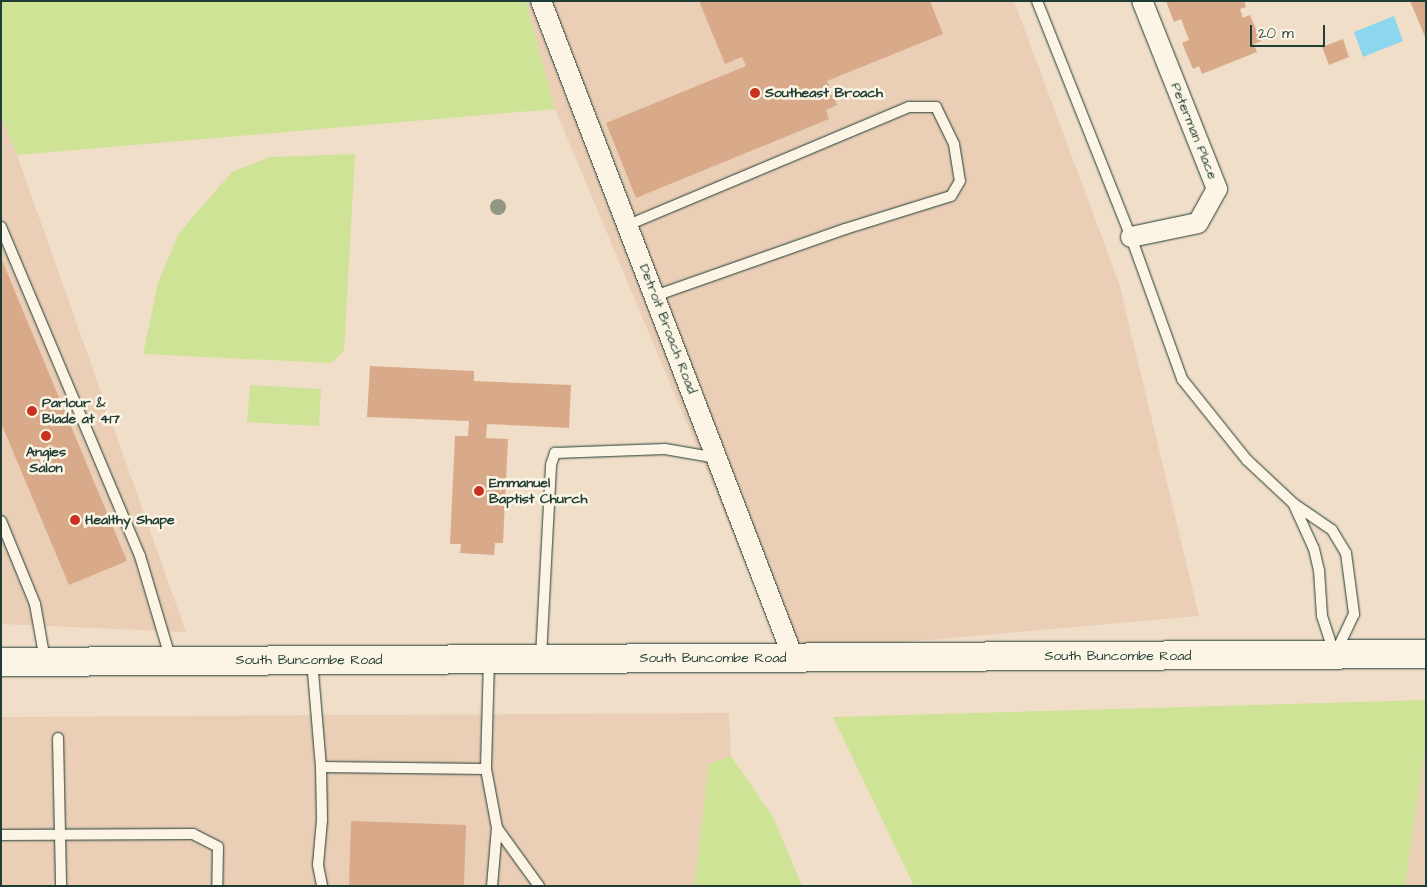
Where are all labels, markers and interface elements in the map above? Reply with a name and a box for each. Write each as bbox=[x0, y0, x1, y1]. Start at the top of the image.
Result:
scale bar bbox=[1252, 15, 1327, 47]
text: 20 m bbox=[1258, 23, 1294, 44]
street label: Peterman Place bbox=[1167, 80, 1221, 182]
place label: Southeast Broach bbox=[765, 85, 883, 101]
marker: Southeast Broach bbox=[749, 87, 761, 99]
street label: Detroit Broach Road bbox=[636, 262, 700, 396]
place label: Parlour & Blade at 417 bbox=[42, 395, 120, 428]
marker: Parlour & Blade at 417 bbox=[26, 405, 38, 417]
marker: Angies Salon bbox=[40, 430, 52, 442]
place label: Angies Salon bbox=[26, 444, 66, 477]
place label: Emmanuel Baptist Church bbox=[489, 475, 587, 508]
marker: Emmanuel Baptist Church bbox=[473, 485, 485, 497]
place label: Healthy Shape bbox=[85, 512, 175, 528]
marker: Healthy Shape bbox=[69, 514, 81, 526]
street label: South Buncombe Road bbox=[1044, 648, 1192, 664]
street label: South Buncombe Road bbox=[639, 650, 787, 666]
street label: South Buncombe Road bbox=[235, 652, 383, 668]

